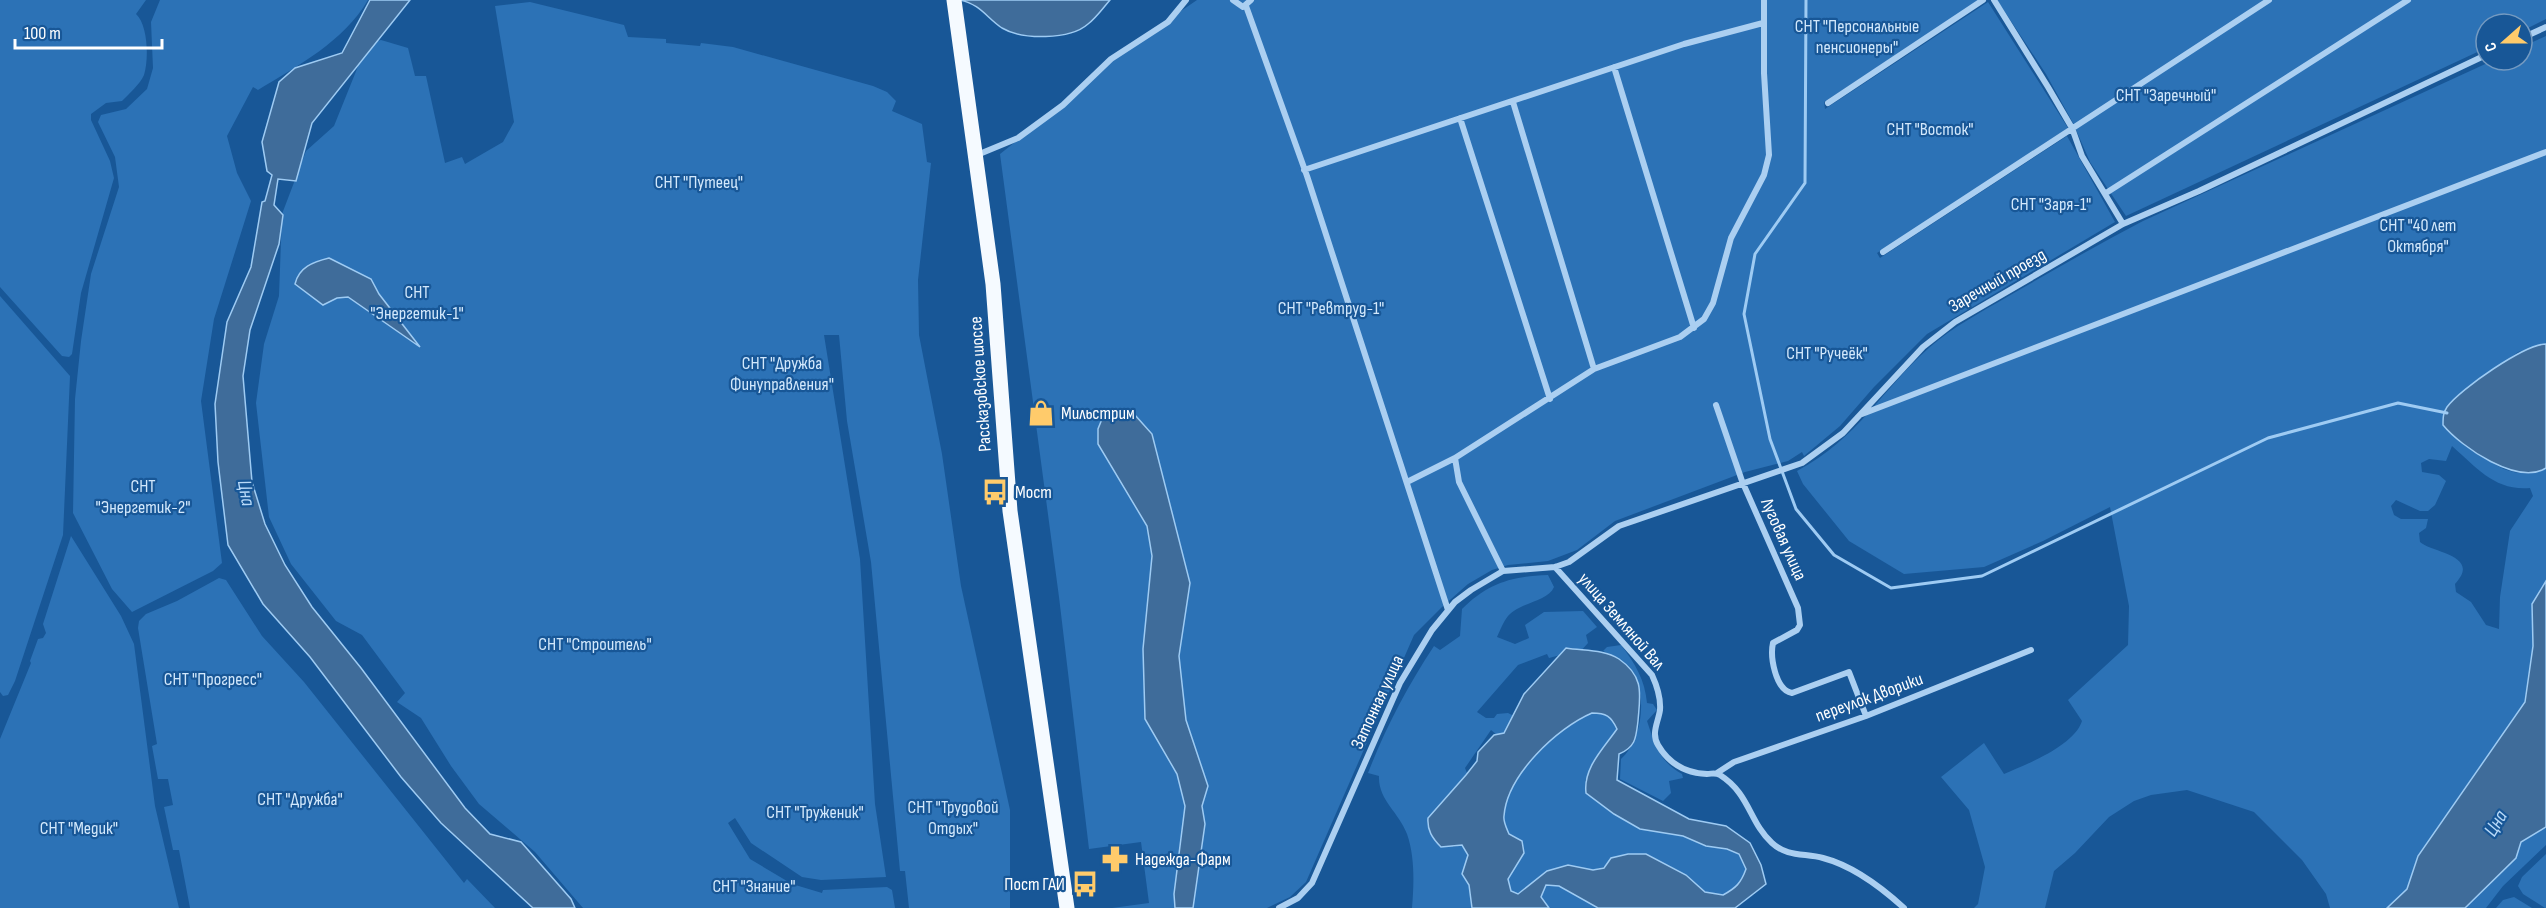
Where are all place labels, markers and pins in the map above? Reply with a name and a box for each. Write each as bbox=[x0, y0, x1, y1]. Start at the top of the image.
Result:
shop icon: Мильстрим bbox=[1026, 398, 1056, 428]
place label: Мильстрим bbox=[1061, 403, 1135, 424]
bus stop icon: Мост bbox=[980, 477, 1010, 507]
place label: Мост bbox=[1015, 482, 1052, 503]
pharmacy icon: Надежда-Фарм bbox=[1100, 844, 1130, 874]
place label: Надежда-Фарм bbox=[1135, 849, 1231, 870]
bus stop icon: Пост ГАИ bbox=[1070, 869, 1100, 899]
place label: Пост ГАИ bbox=[1004, 874, 1065, 895]

